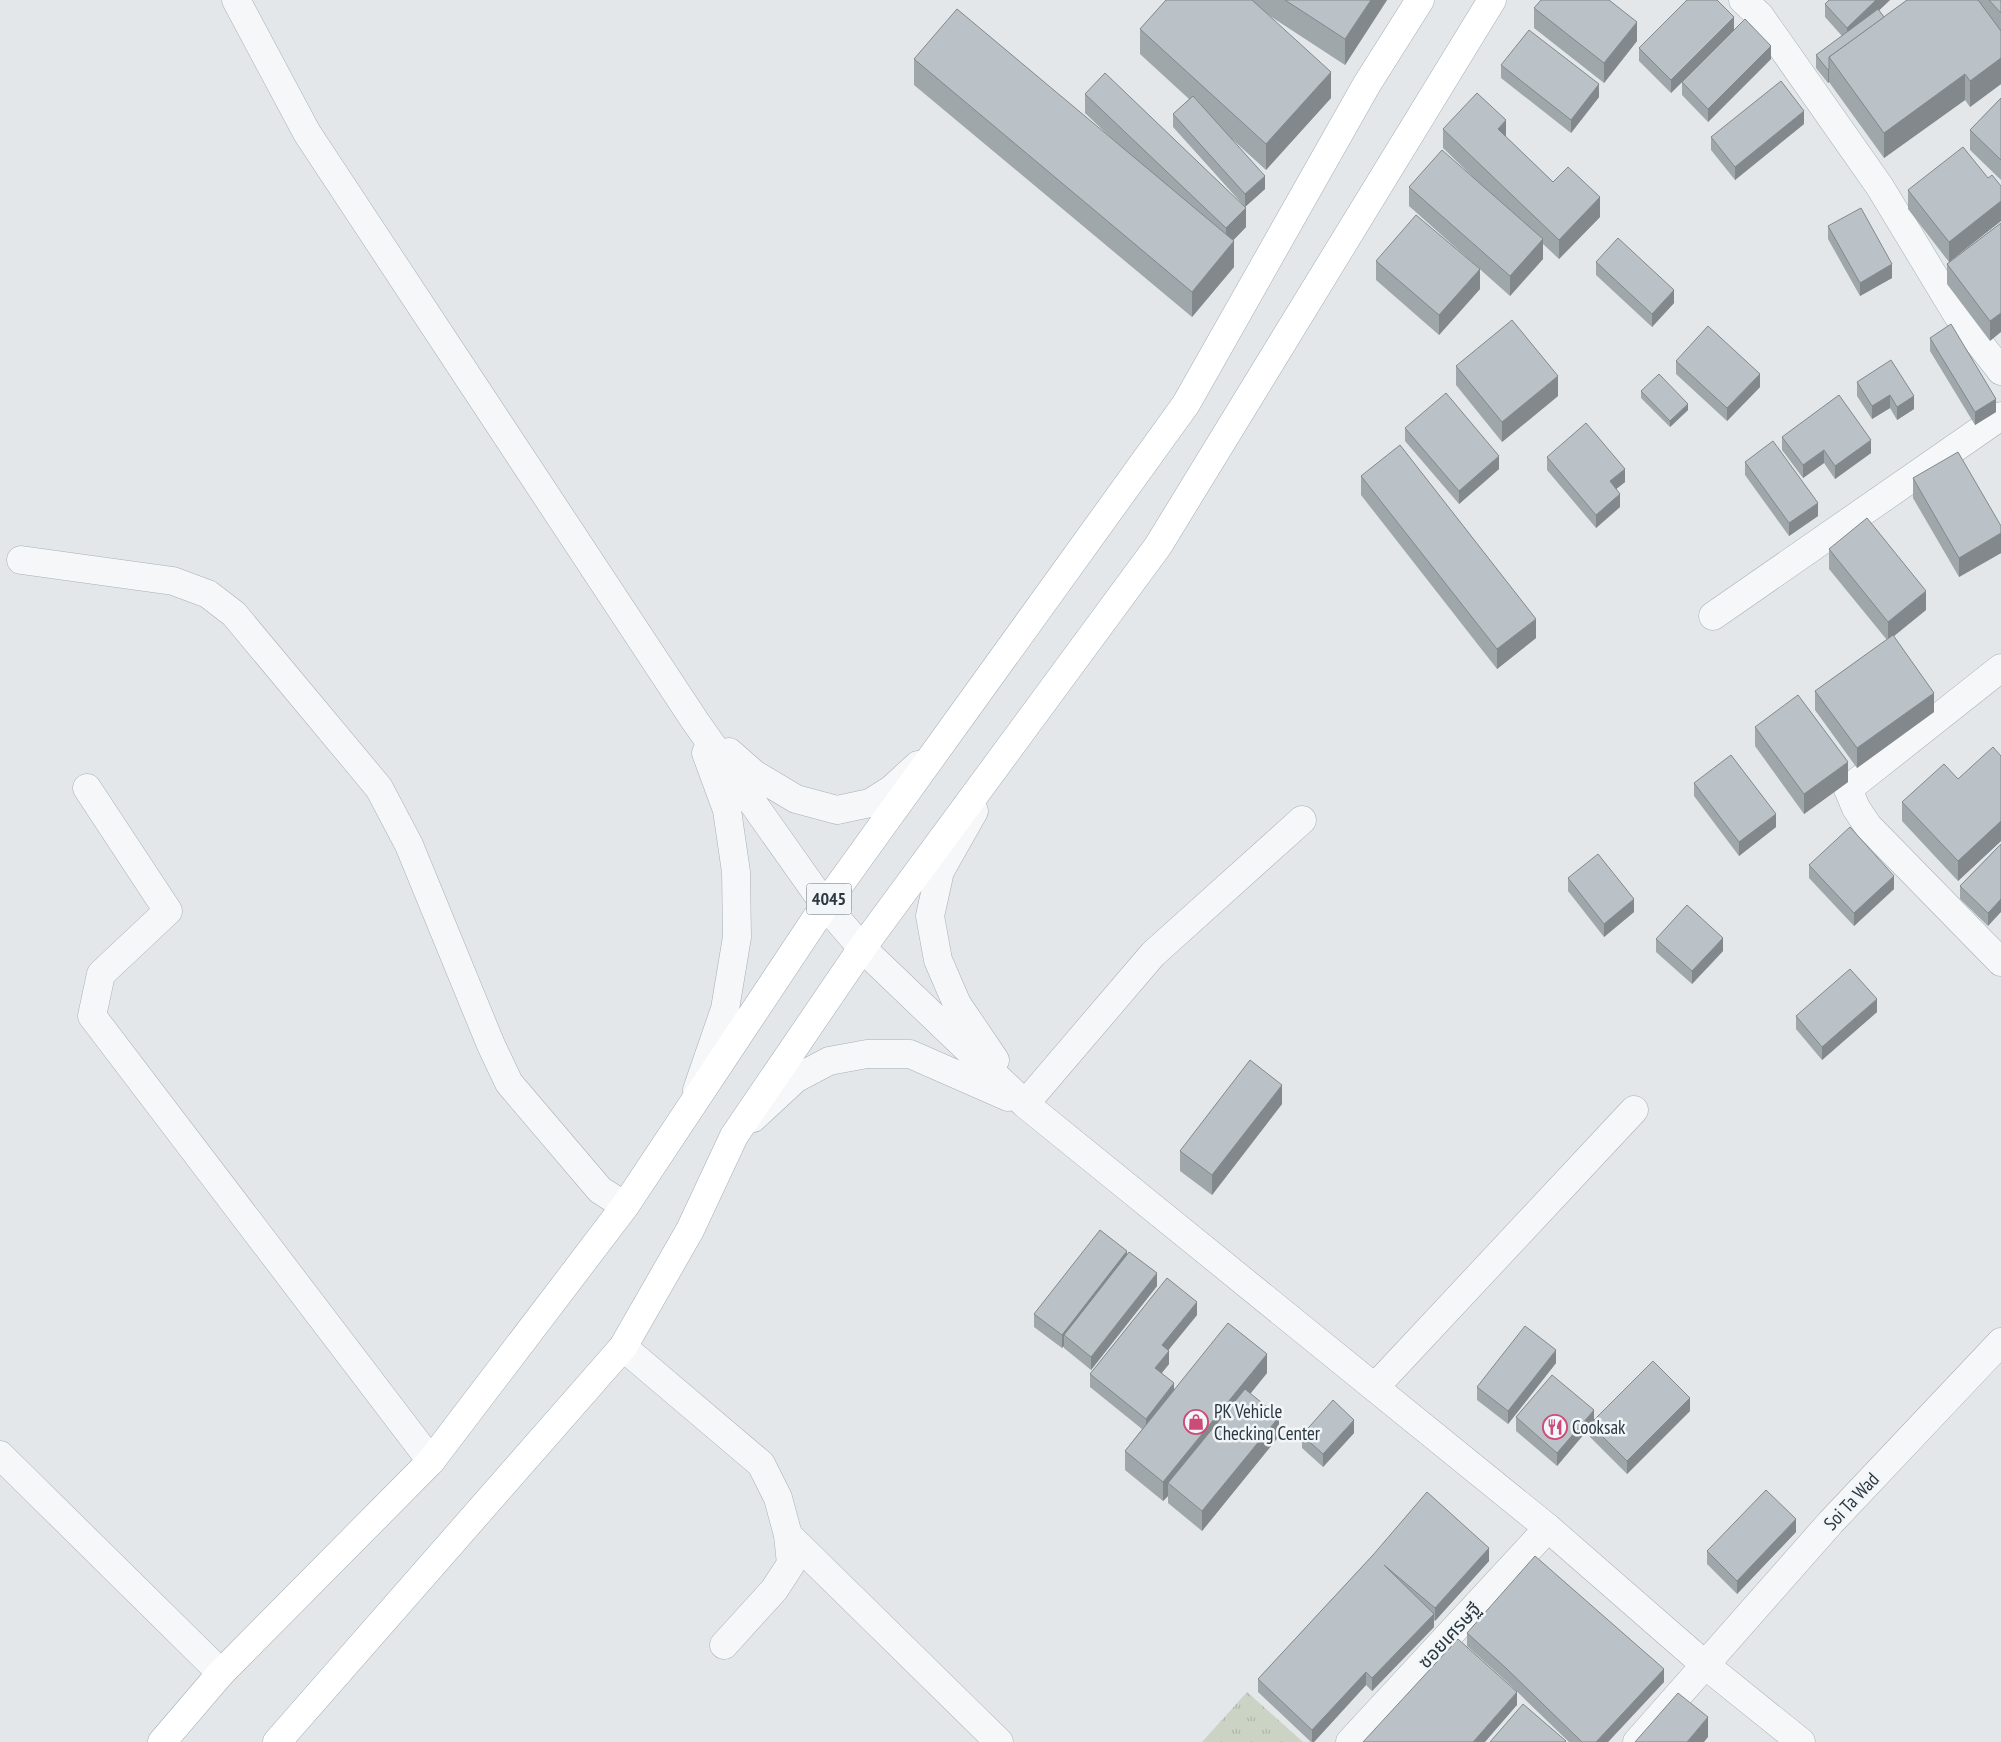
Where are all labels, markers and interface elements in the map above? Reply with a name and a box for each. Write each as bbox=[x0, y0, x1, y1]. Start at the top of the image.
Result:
road number: 4045 bbox=[806, 884, 852, 914]
place label: PK Vehicle Checking Center bbox=[1214, 1399, 1321, 1445]
shop icon: PK Vehicle Checking Center bbox=[1183, 1409, 1209, 1435]
restaurant icon: Cooksak bbox=[1542, 1414, 1568, 1440]
place label: Cooksak bbox=[1572, 1415, 1626, 1439]
street label: Soi Ta Wad bbox=[1818, 1467, 1884, 1535]
street label: ซอยเศรษฐี bbox=[1412, 1597, 1486, 1673]

